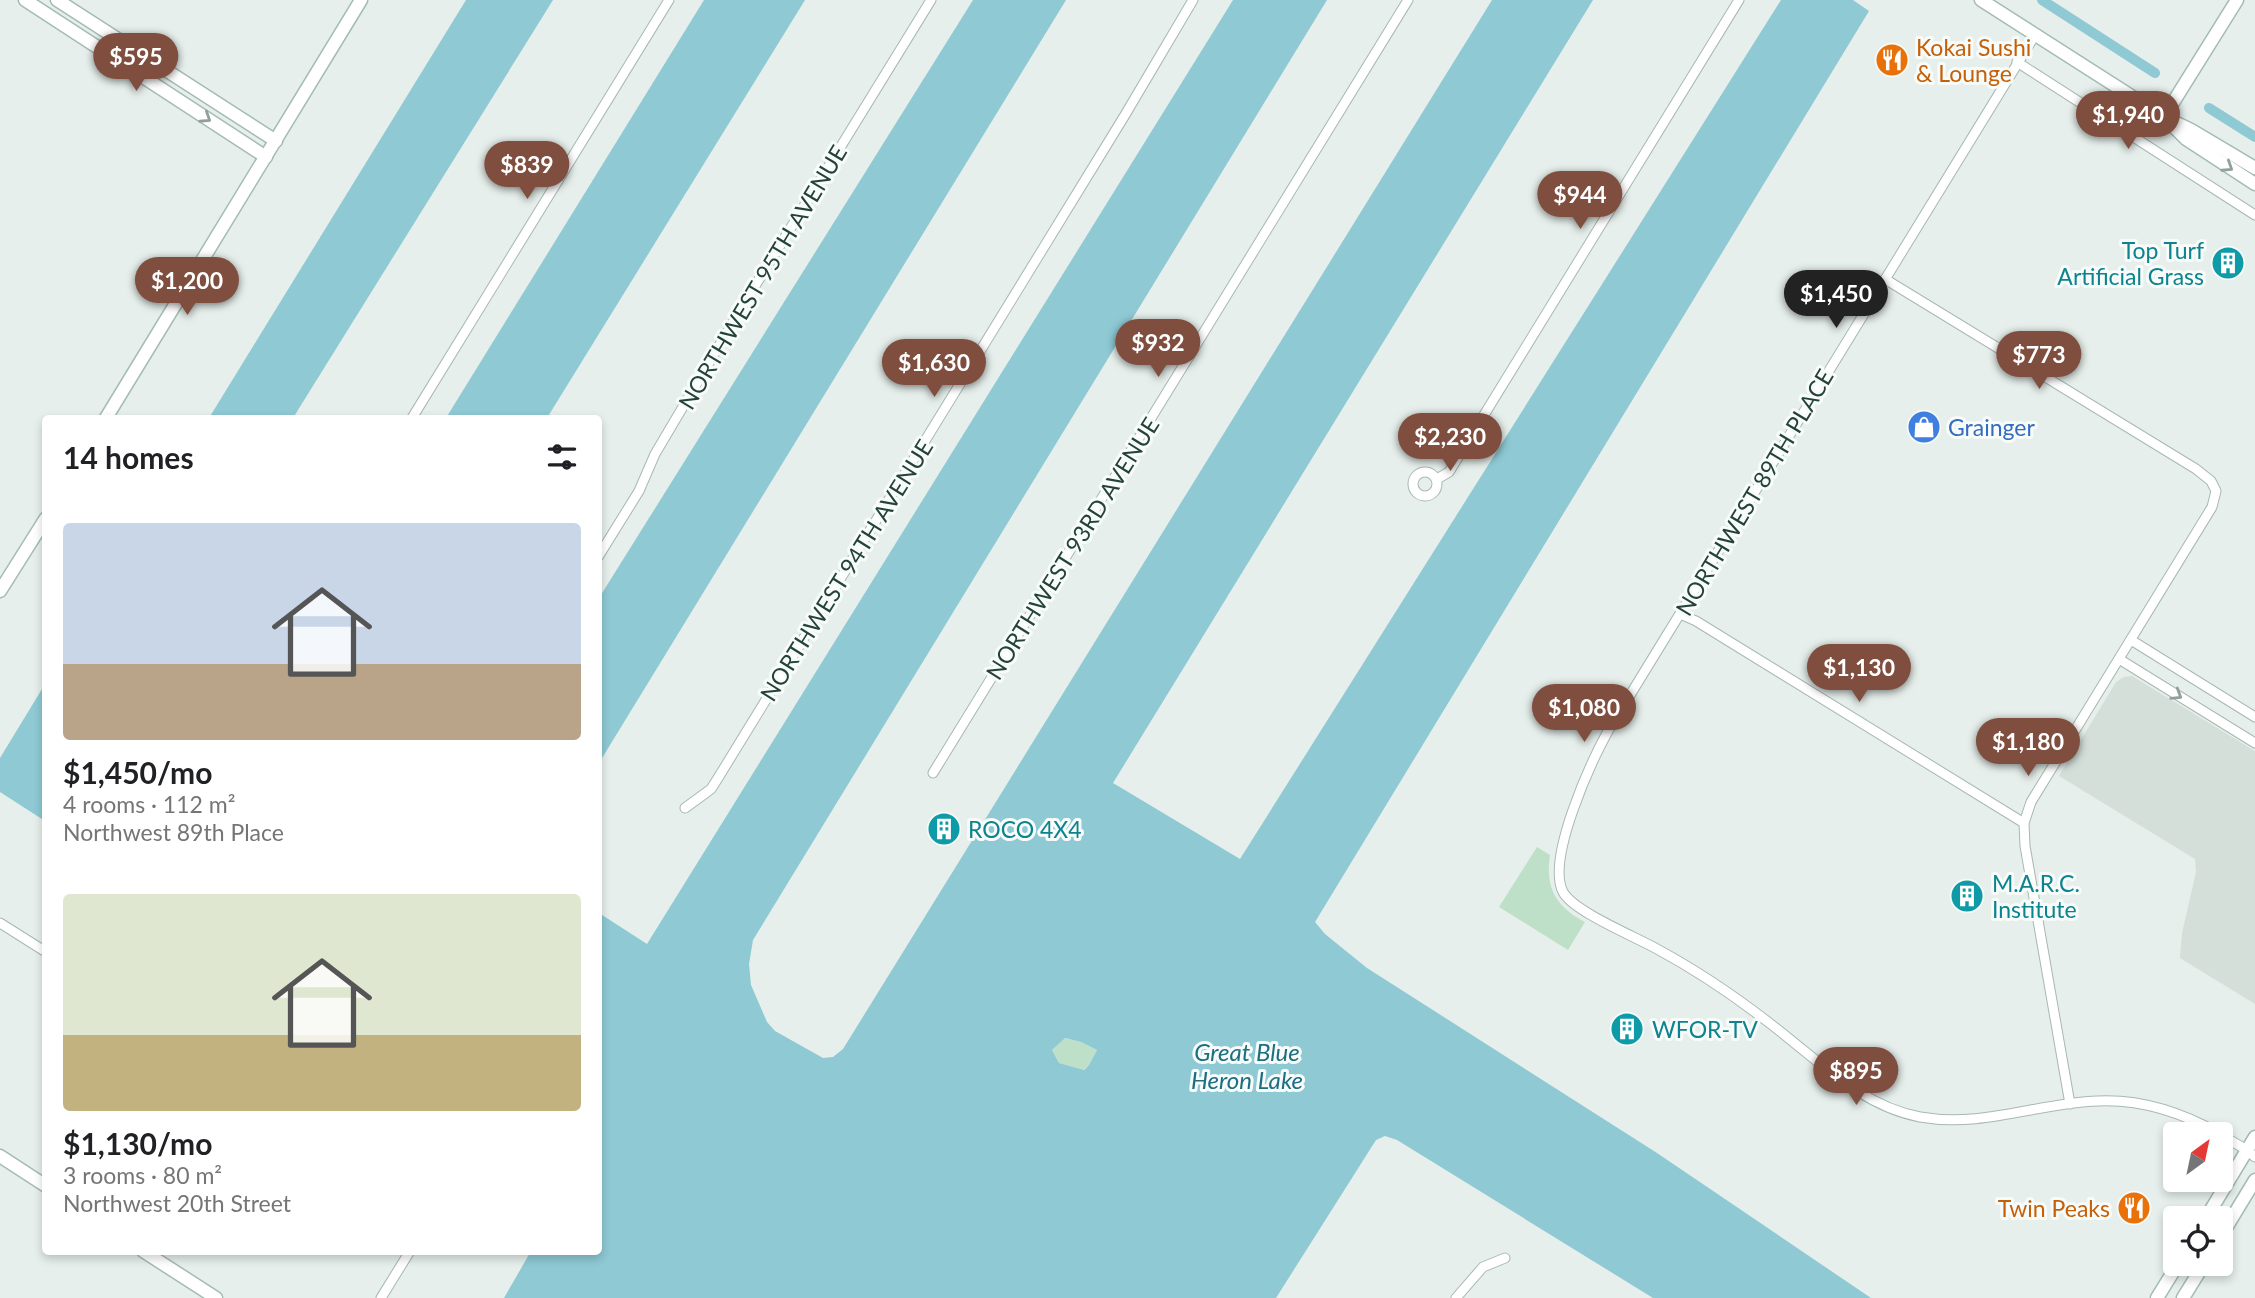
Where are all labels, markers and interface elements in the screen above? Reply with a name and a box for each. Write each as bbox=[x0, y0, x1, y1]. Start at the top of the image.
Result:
place label: Kokai Sushi & Lounge bbox=[1916, 33, 2031, 87]
pin: $595 bbox=[95, 34, 177, 93]
restaurant icon: Kokai Sushi & Lounge bbox=[1873, 41, 1911, 79]
text: $595 bbox=[109, 42, 163, 70]
pin: $1,940 bbox=[2071, 92, 2185, 151]
text: $1,940 bbox=[2092, 100, 2164, 128]
one-way arrow bbox=[198, 110, 211, 123]
street label: NORTHWEST 95TH AVENUE bbox=[672, 140, 852, 414]
pin: $839 bbox=[486, 142, 568, 201]
text: $839 bbox=[500, 150, 554, 178]
one-way arrow bbox=[2220, 158, 2233, 171]
pin: $944 bbox=[1539, 172, 1621, 231]
text: $944 bbox=[1553, 180, 1607, 208]
place label: Top Turf Artificial Grass bbox=[2057, 236, 2204, 290]
building icon: Top Turf Artificial Grass bbox=[2209, 244, 2247, 282]
pin: $1,200 bbox=[130, 258, 244, 317]
text: $1,200 bbox=[151, 266, 223, 294]
pin: $1,450 bbox=[1779, 270, 1893, 330]
text: $1,450 bbox=[1800, 279, 1872, 307]
pin: $932 bbox=[1117, 320, 1199, 379]
text: $932 bbox=[1131, 328, 1185, 356]
pin: $773 bbox=[1998, 332, 2080, 391]
pin: $1,630 bbox=[877, 340, 991, 399]
text: $773 bbox=[2012, 340, 2066, 368]
text: $1,630 bbox=[898, 348, 970, 376]
street label: NORTHWEST 89TH PLACE bbox=[1669, 364, 1839, 620]
shop icon: Grainger bbox=[1905, 408, 1943, 446]
street label: NORTHWEST 93RD AVENUE bbox=[980, 412, 1164, 684]
place label: Grainger bbox=[1948, 413, 2036, 441]
pin: $2,230 bbox=[1393, 414, 1507, 473]
text: $2,230 bbox=[1414, 422, 1486, 450]
street label: NORTHWEST 94TH AVENUE bbox=[754, 434, 938, 706]
icon: filters bbox=[543, 438, 581, 476]
text: 14 homes bbox=[63, 439, 194, 475]
icon: home bbox=[259, 569, 385, 695]
pin: $1,130 bbox=[1802, 644, 1916, 704]
text: $1,130 bbox=[1823, 653, 1895, 681]
pin: $1,080 bbox=[1527, 684, 1641, 744]
one-way arrow bbox=[2170, 687, 2183, 700]
text: $1,080 bbox=[1548, 693, 1620, 721]
pin: $1,180 bbox=[1971, 718, 2085, 778]
text: $1,180 bbox=[1992, 727, 2064, 755]
text: $1,450/mo bbox=[63, 754, 212, 790]
text: 4 rooms · 112 m² bbox=[63, 790, 235, 818]
building icon: ROCO 4X4 bbox=[925, 810, 963, 848]
place label: ROCO 4X4 bbox=[968, 815, 1082, 843]
text: Northwest 89th Place bbox=[63, 818, 284, 846]
place label: M.A.R.C. Institute bbox=[1992, 869, 2080, 923]
building icon: M.A.R.C. Institute bbox=[1948, 877, 1986, 915]
icon: home bbox=[259, 940, 385, 1066]
building icon: WFOR-TV bbox=[1608, 1010, 1646, 1048]
place label: WFOR-TV bbox=[1652, 1015, 1758, 1043]
water label: Great Blue Heron Lake bbox=[1191, 1037, 1303, 1094]
pin: $895 bbox=[1815, 1048, 1897, 1107]
text: $895 bbox=[1829, 1056, 1883, 1084]
north arrow bbox=[2163, 1122, 2233, 1192]
map controls bbox=[2163, 1122, 2233, 1276]
text: $1,130/mo bbox=[63, 1125, 212, 1161]
text: 3 rooms · 80 m² bbox=[63, 1161, 222, 1189]
text: Northwest 20th Street bbox=[63, 1189, 291, 1217]
restaurant icon: Twin Peaks bbox=[2115, 1189, 2153, 1227]
place label: Twin Peaks bbox=[1998, 1194, 2110, 1222]
button: locate bbox=[2163, 1206, 2233, 1276]

